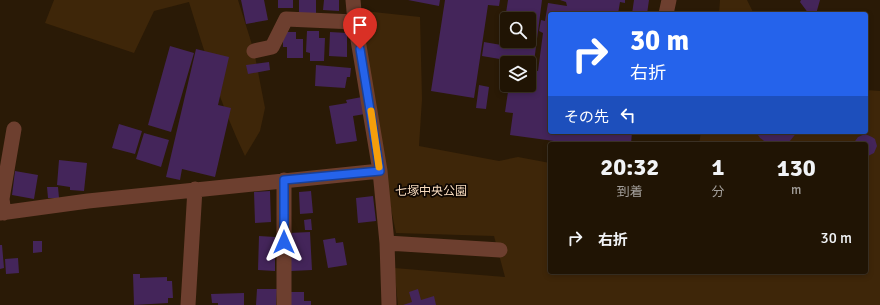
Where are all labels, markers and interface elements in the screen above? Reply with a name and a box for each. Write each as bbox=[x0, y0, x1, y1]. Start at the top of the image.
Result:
pin bbox=[343, 8, 377, 49]
map controls bbox=[500, 12, 536, 92]
button: search bbox=[500, 12, 536, 48]
icon: arrive bbox=[349, 14, 371, 36]
text: 30 m bbox=[630, 24, 689, 58]
icon: right bbox=[564, 28, 616, 80]
button: layers bbox=[500, 56, 536, 92]
text: 右折 bbox=[630, 62, 666, 84]
icon: left bbox=[617, 104, 639, 126]
text: その先 bbox=[564, 108, 609, 126]
text: 20:32 bbox=[600, 152, 659, 182]
text: 1 bbox=[712, 152, 724, 182]
text: 130 bbox=[777, 153, 816, 183]
text: m bbox=[791, 182, 801, 198]
park label: 七塚中央公園 bbox=[395, 184, 467, 199]
text: 到着 bbox=[617, 184, 643, 200]
text: 分 bbox=[711, 184, 725, 200]
position arrow bbox=[263, 221, 305, 263]
icon: right bbox=[564, 227, 586, 249]
text: 30 m bbox=[821, 229, 852, 247]
text: 右折 bbox=[598, 231, 628, 249]

